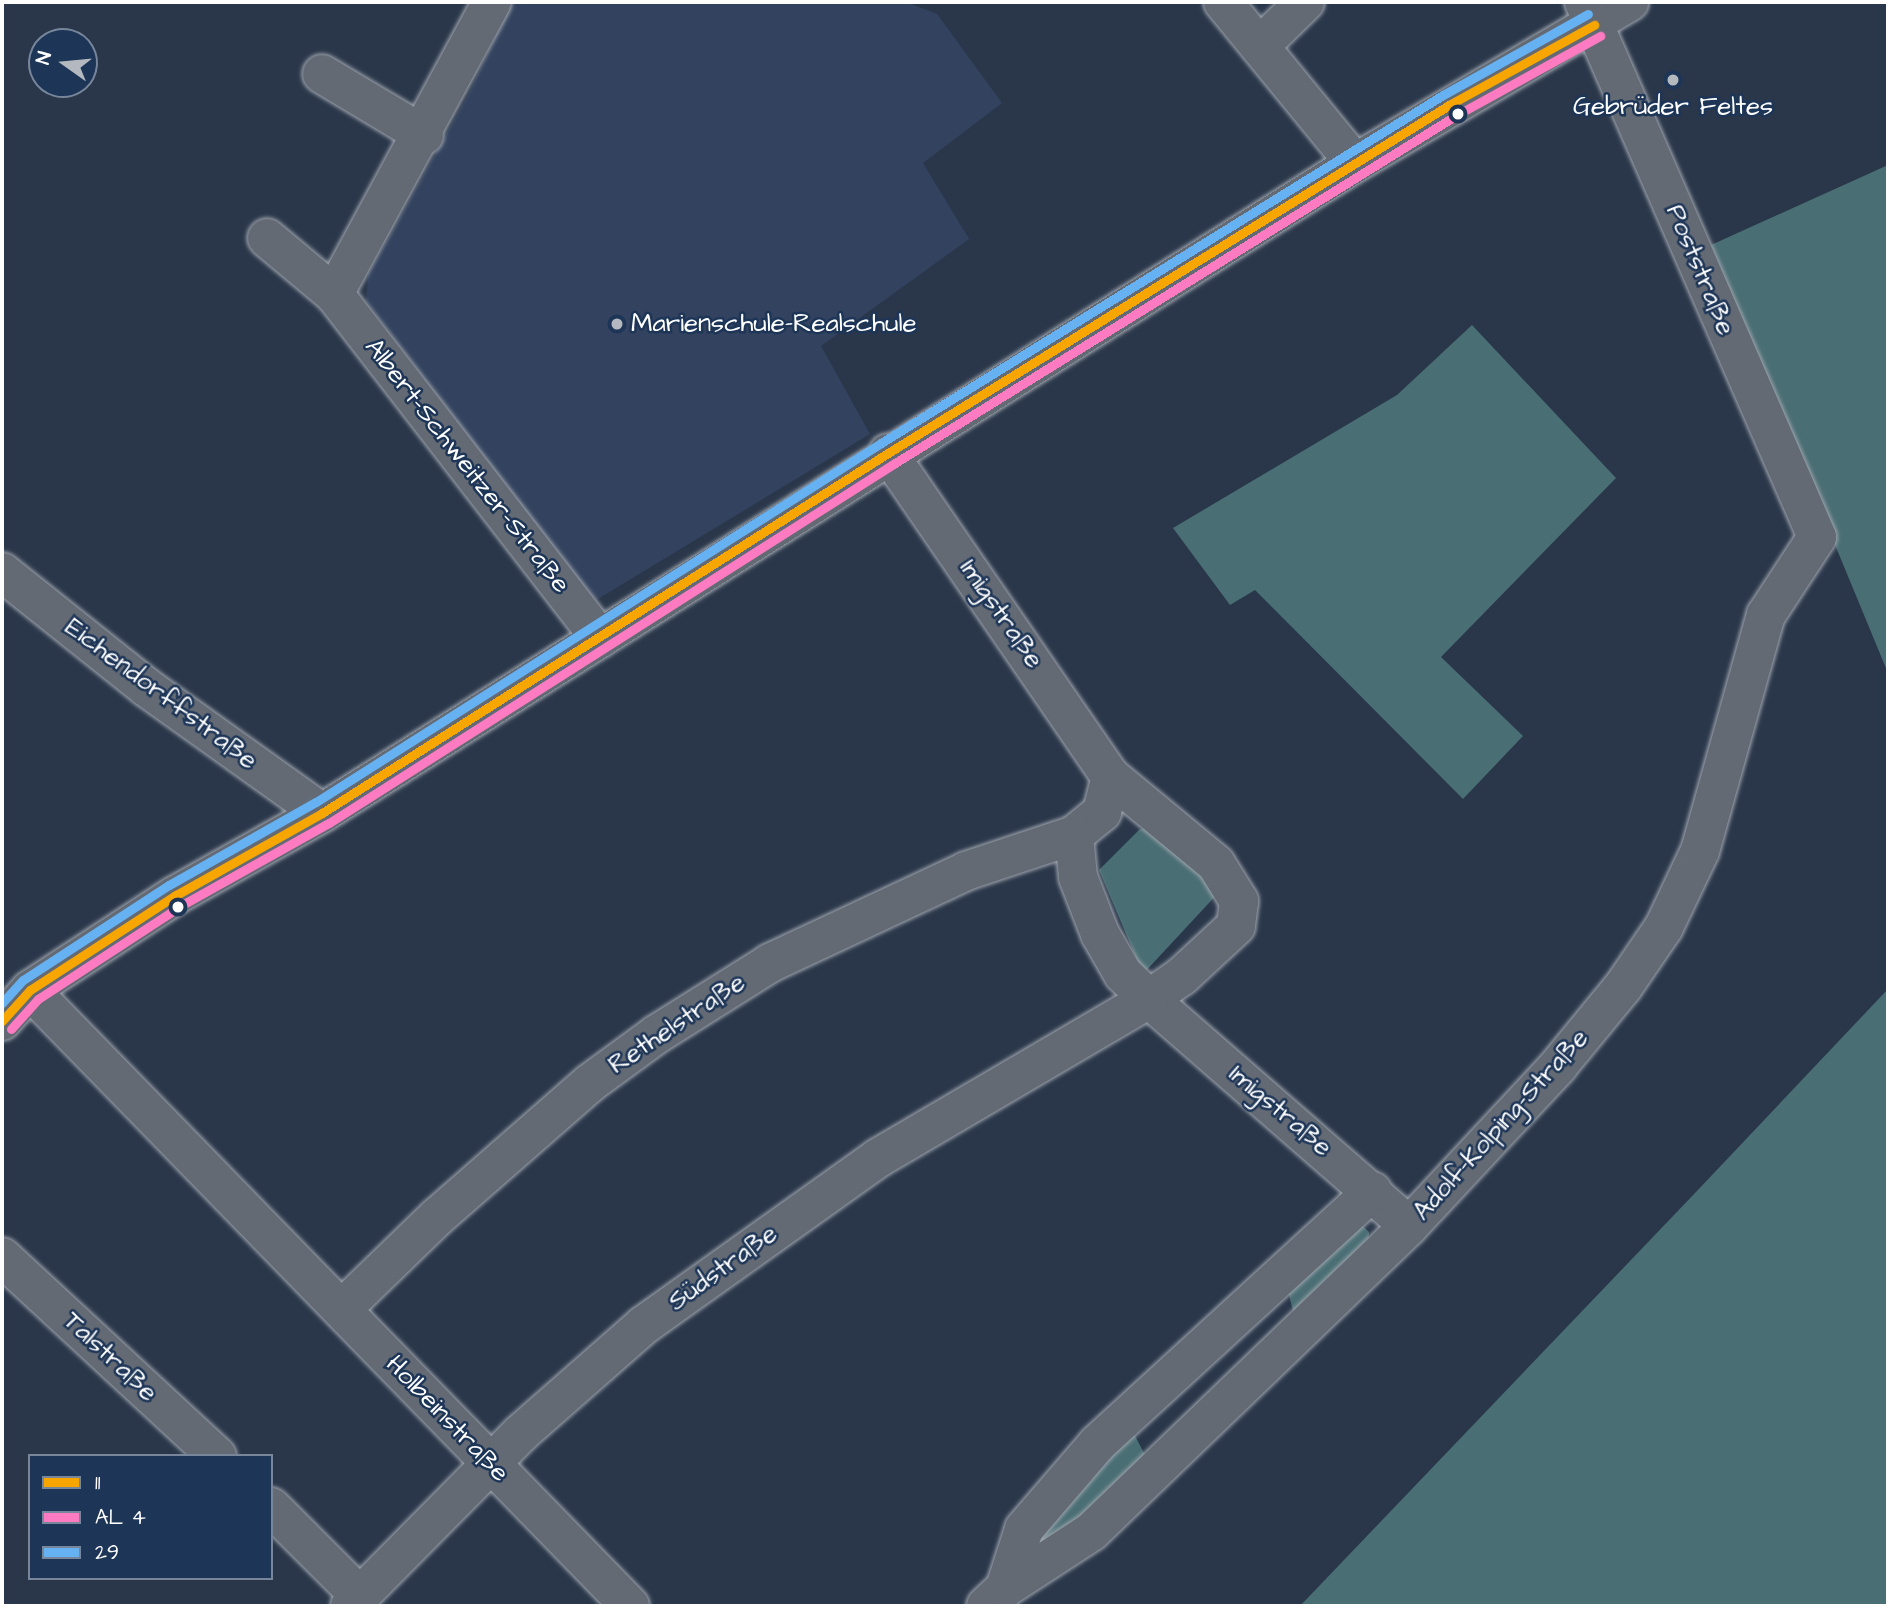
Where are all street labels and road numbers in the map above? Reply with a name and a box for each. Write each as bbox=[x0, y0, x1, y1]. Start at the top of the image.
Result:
street label: Poststraße bbox=[1659, 200, 1741, 340]
street label: Albert-Schweitzer-Straße bbox=[358, 332, 576, 600]
street label: Imigstraße bbox=[952, 554, 1050, 674]
street label: Eichendorffstraße bbox=[59, 612, 263, 776]
street label: Rethelstraße bbox=[603, 967, 751, 1081]
street label: Adolf-Kolping-Straße bbox=[1407, 1023, 1595, 1227]
street label: Imigstraße bbox=[1222, 1059, 1338, 1163]
street label: Südstraße bbox=[662, 1218, 784, 1318]
street label: Talstraße bbox=[57, 1306, 163, 1408]
street label: Holbeinstraße bbox=[379, 1349, 515, 1489]

